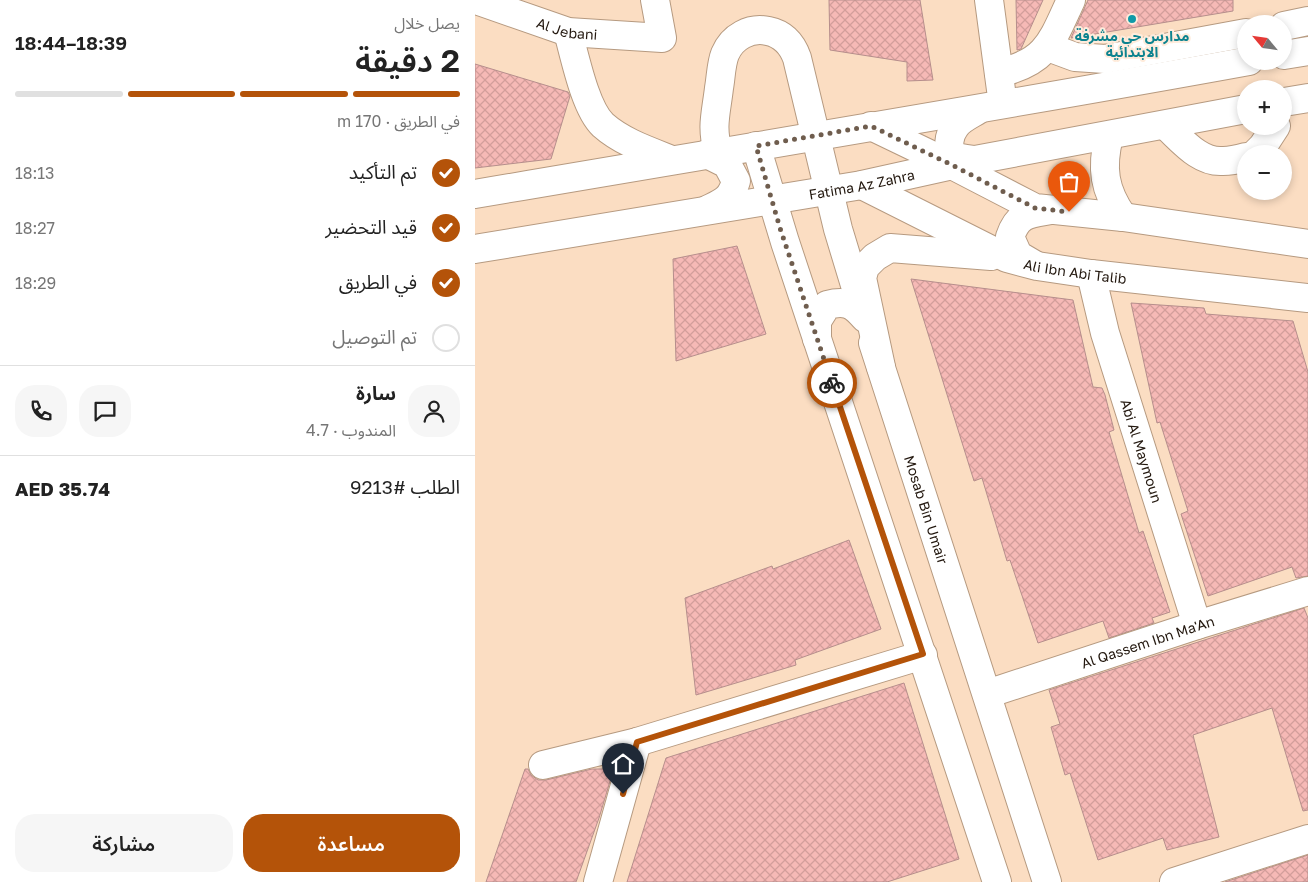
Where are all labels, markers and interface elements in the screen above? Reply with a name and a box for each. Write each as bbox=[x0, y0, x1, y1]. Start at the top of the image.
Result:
text: يصل خلال bbox=[394, 13, 460, 33]
street label: Al Jebani bbox=[535, 13, 598, 42]
marker: مدارس حي مشرفة الابتدائية bbox=[1126, 13, 1138, 25]
north arrow bbox=[1237, 15, 1293, 70]
map controls bbox=[1237, 15, 1292, 200]
place label: مدارس حي مشرفة الابتدائية bbox=[1075, 27, 1189, 60]
text: 18:39–18:44 bbox=[15, 31, 127, 54]
text: 2 دقيقة bbox=[355, 41, 460, 79]
button: + bbox=[1237, 80, 1292, 135]
text: في الطريق · 170 m bbox=[337, 111, 460, 131]
button: − bbox=[1237, 145, 1292, 200]
icon: check bbox=[432, 159, 460, 187]
text: تم التأكيد bbox=[349, 160, 417, 183]
pin bbox=[1048, 161, 1090, 212]
text: 18:13 bbox=[15, 163, 54, 183]
street label: Fatima Az Zahra bbox=[807, 165, 916, 202]
icon: bag bbox=[1055, 168, 1083, 196]
icon: check bbox=[432, 214, 460, 242]
text: قيد التحضير bbox=[325, 215, 417, 238]
text: 18:27 bbox=[15, 218, 55, 238]
street label: Ali Ibn Abi Talib bbox=[1022, 254, 1127, 286]
icon: check bbox=[432, 269, 460, 297]
text: في الطريق bbox=[339, 270, 417, 293]
text: 18:29 bbox=[15, 273, 56, 293]
text: تم التوصيل bbox=[332, 325, 417, 348]
courier bbox=[807, 358, 857, 408]
icon: bike bbox=[818, 369, 846, 397]
text: سارة bbox=[356, 381, 396, 404]
button: phone bbox=[15, 385, 67, 437]
button: chat bbox=[79, 385, 131, 437]
button: person bbox=[408, 385, 460, 437]
street label: Abi Al Maymoun bbox=[1118, 397, 1166, 505]
text: المندوب · 4.7 bbox=[306, 420, 396, 440]
street label: Mosab Bin Umair bbox=[901, 453, 952, 566]
text: الطلب #9213 bbox=[350, 475, 460, 498]
text: AED 35.74 bbox=[15, 477, 110, 500]
street label: Al Qassem Ibn Ma'An bbox=[1079, 612, 1216, 671]
pin bbox=[602, 743, 644, 794]
icon: home bbox=[609, 750, 637, 778]
button: مشاركة bbox=[15, 814, 233, 872]
button: مساعدة bbox=[243, 814, 460, 872]

